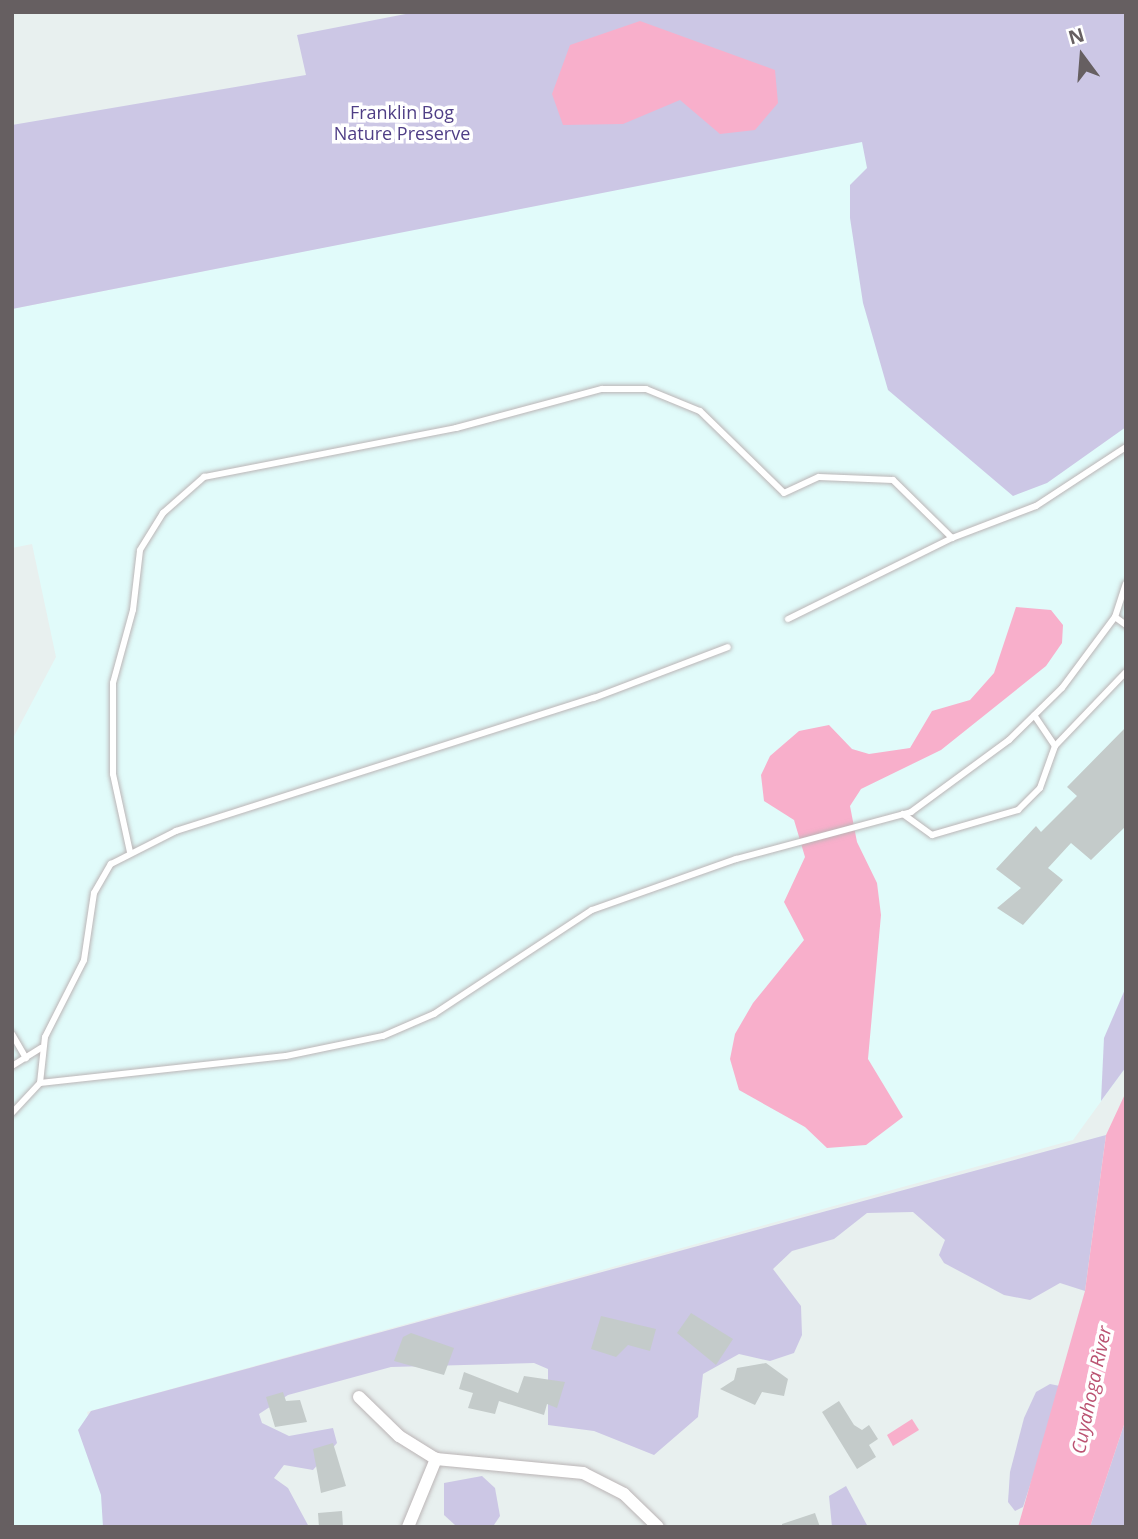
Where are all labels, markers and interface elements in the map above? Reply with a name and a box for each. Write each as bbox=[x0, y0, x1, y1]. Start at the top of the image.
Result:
north arrow bbox=[1047, 21, 1117, 91]
text: N bbox=[1065, 21, 1087, 50]
park label: Franklin Bog Nature Preserve bbox=[334, 102, 470, 144]
water label: Cuyahoga River bbox=[1067, 1324, 1117, 1456]

